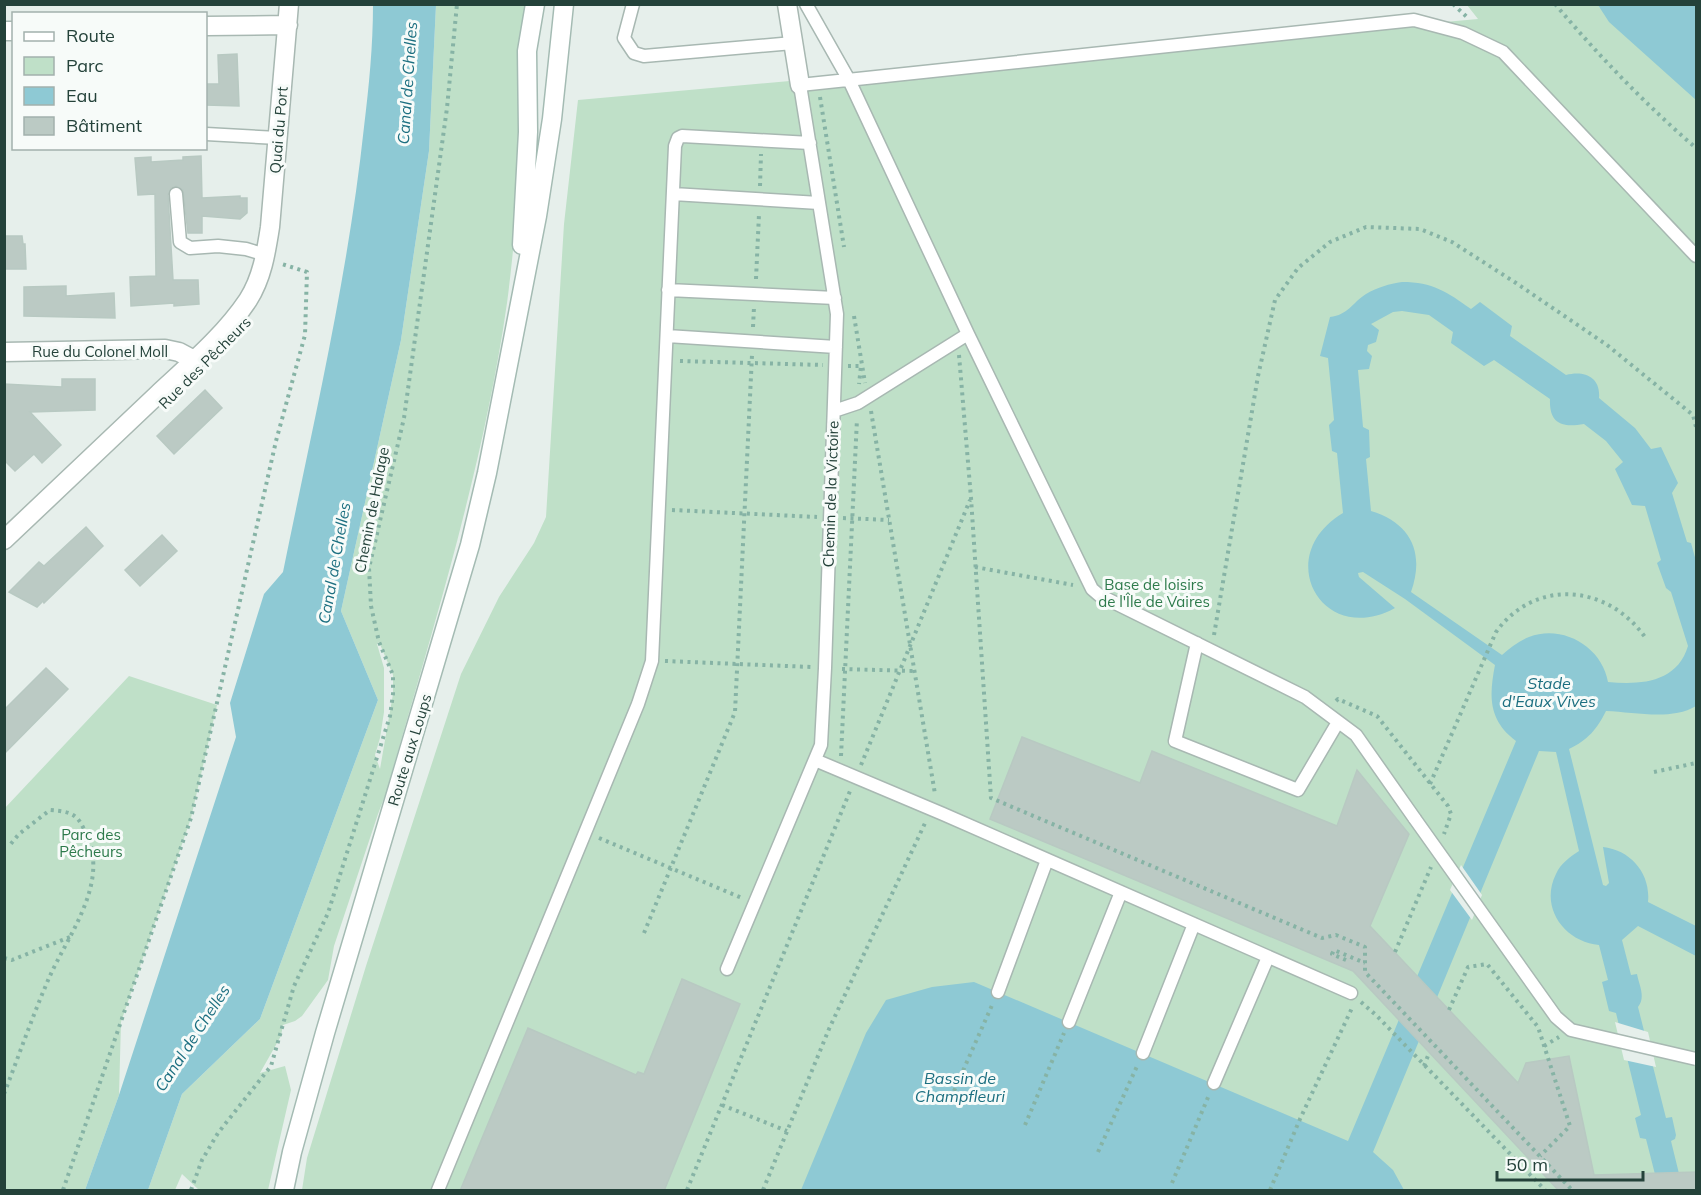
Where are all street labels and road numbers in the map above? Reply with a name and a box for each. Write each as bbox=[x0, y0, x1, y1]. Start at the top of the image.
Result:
street label: Quai du Port bbox=[265, 86, 292, 174]
street label: Rue des Pêcheurs bbox=[154, 312, 255, 413]
street label: Rue du Colonel Moll bbox=[32, 342, 168, 361]
street label: Chemin de la Victoire bbox=[818, 420, 843, 568]
street label: Chemin de Halage bbox=[350, 445, 393, 575]
street label: Route aux Loups bbox=[383, 692, 436, 808]

